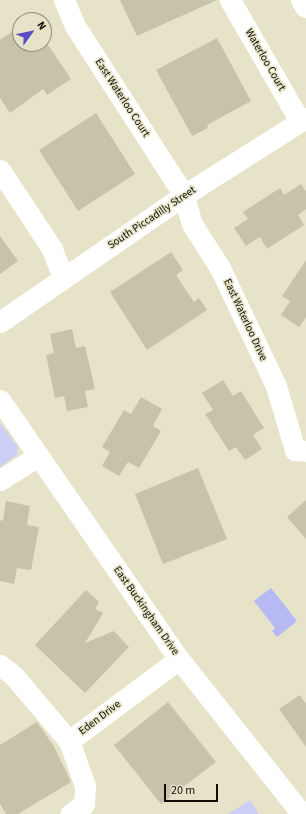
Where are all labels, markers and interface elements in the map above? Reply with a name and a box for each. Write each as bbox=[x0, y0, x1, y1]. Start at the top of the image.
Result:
north arrow bbox=[12, 12, 52, 52]
text: N bbox=[33, 19, 50, 33]
street label: Waterloo Court bbox=[242, 27, 288, 93]
street label: East Waterloo Court bbox=[92, 56, 152, 140]
street label: South Piccadilly Street bbox=[106, 184, 198, 252]
street label: East Waterloo Drive bbox=[220, 277, 270, 363]
street label: East Buckingham Drive bbox=[110, 564, 182, 658]
street label: Eden Drive bbox=[76, 698, 124, 738]
scale bar bbox=[166, 776, 220, 802]
text: 20 m bbox=[171, 782, 195, 799]

